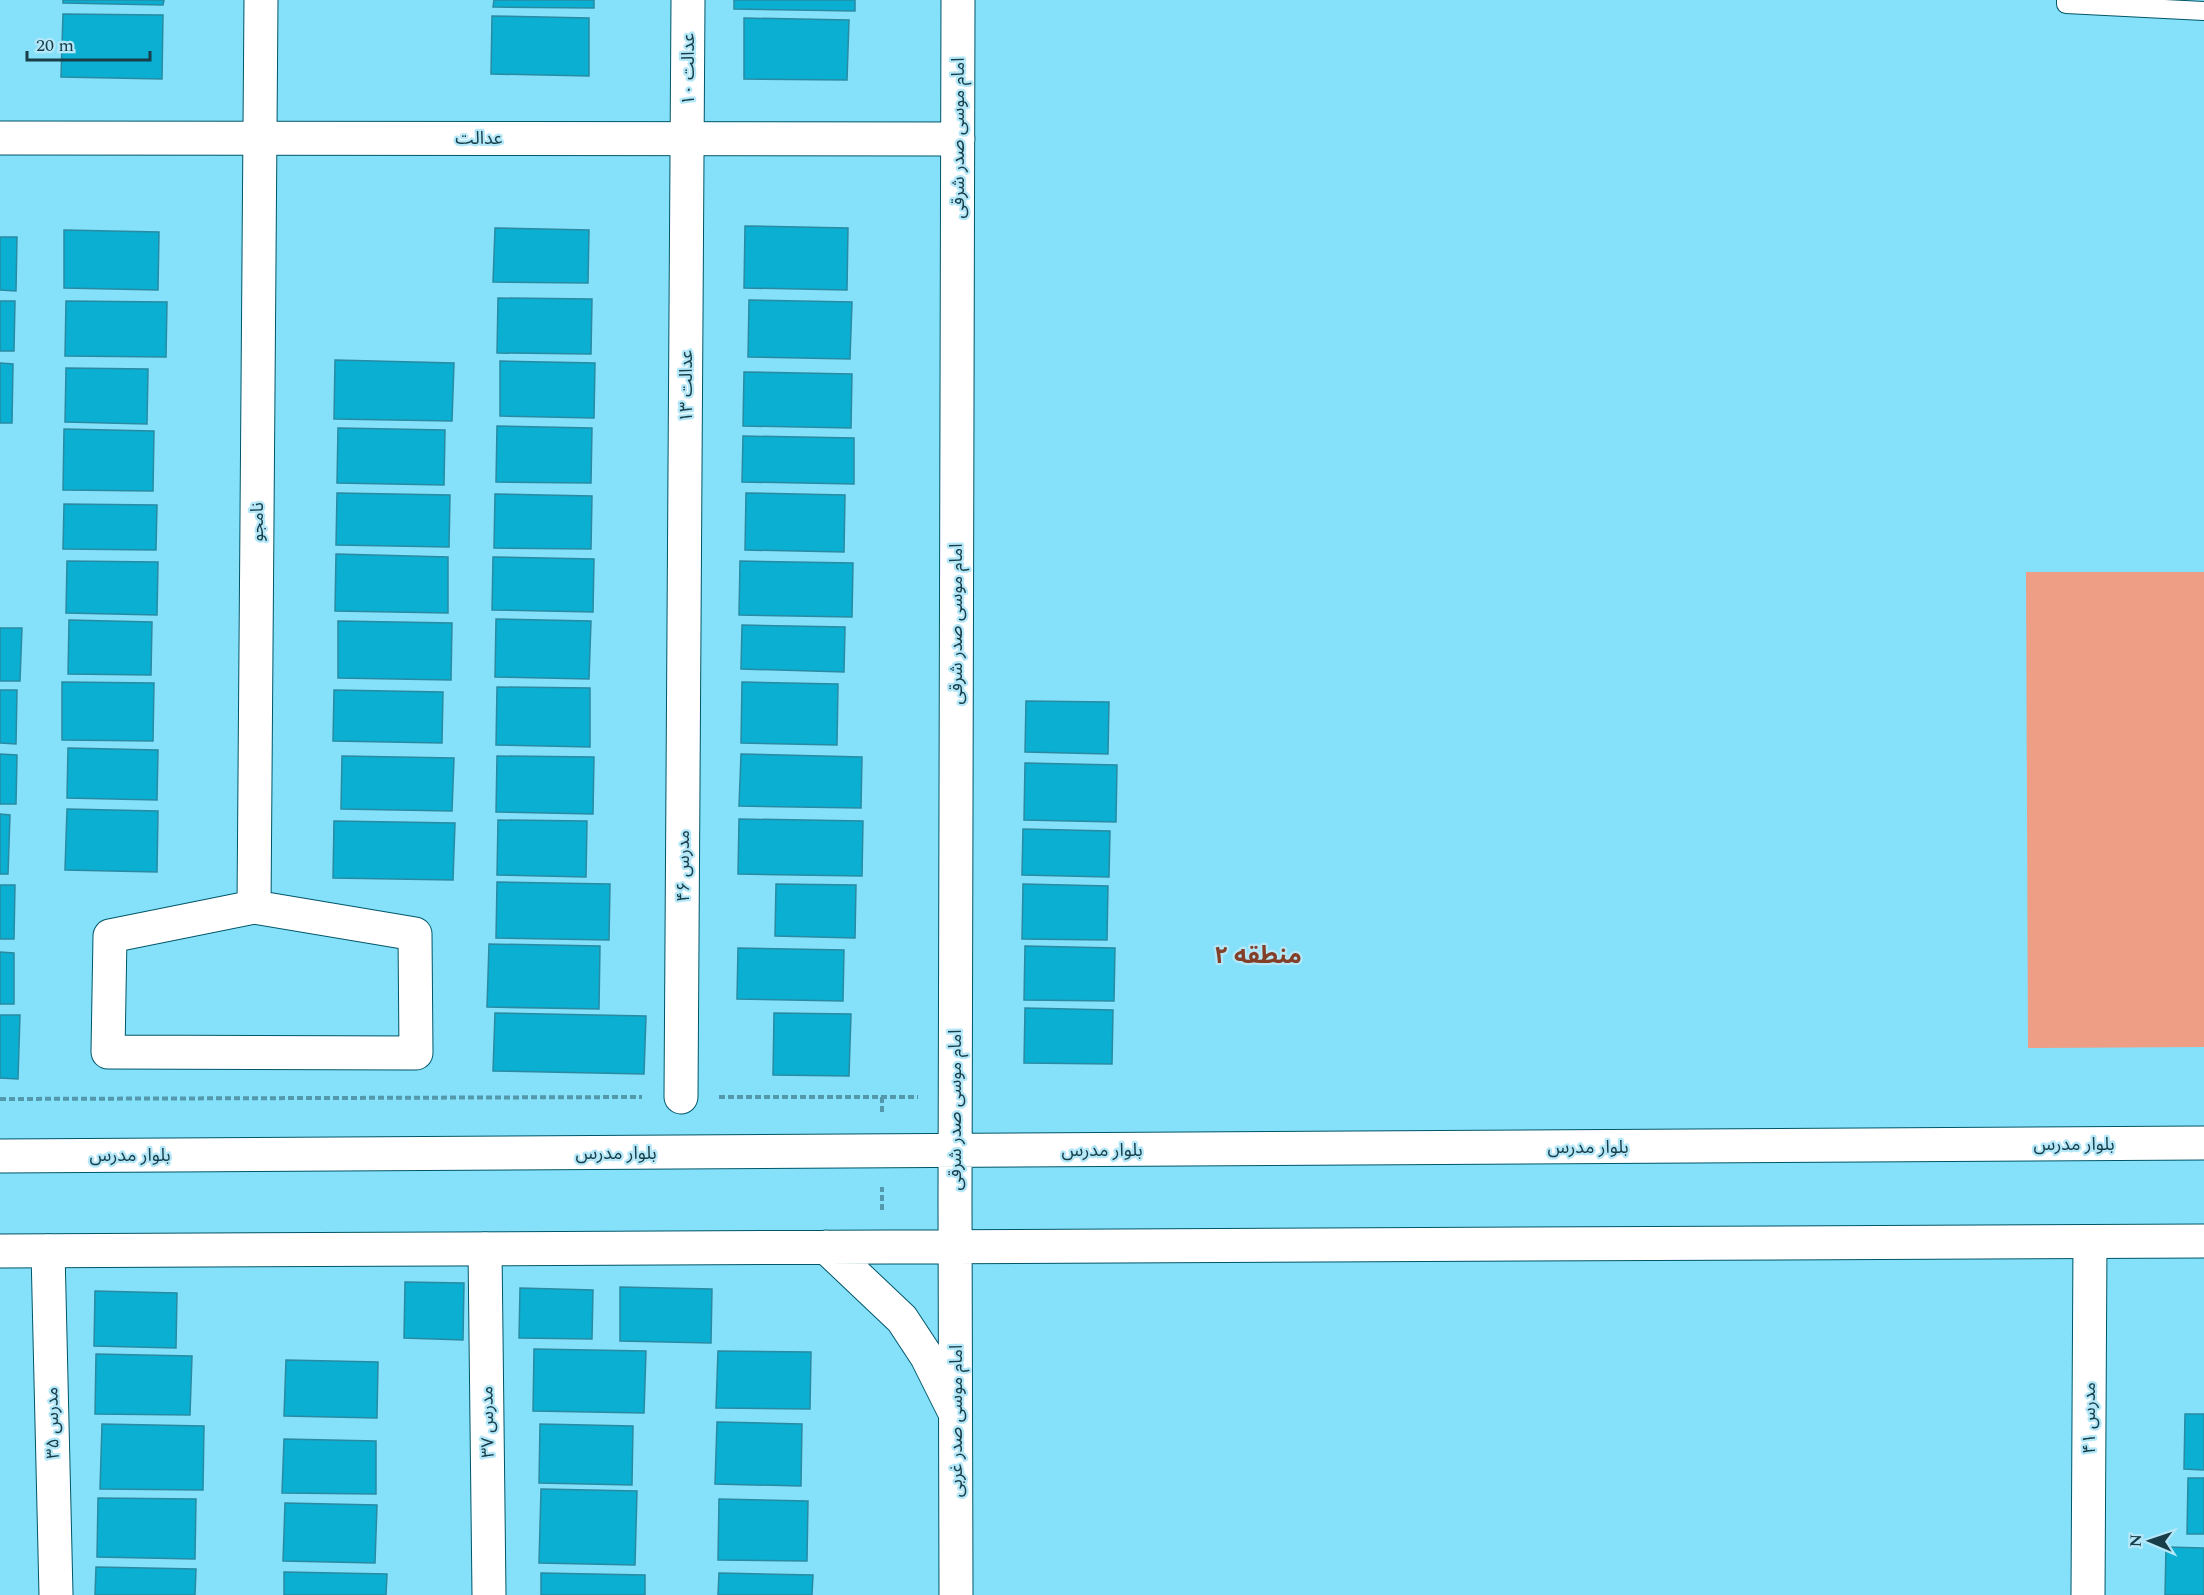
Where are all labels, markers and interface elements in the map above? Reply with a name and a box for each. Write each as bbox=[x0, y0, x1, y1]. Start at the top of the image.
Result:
scale bar bbox=[27, 24, 150, 62]
text: 20 m bbox=[36, 32, 74, 59]
street label: عدالت ۱۰ bbox=[675, 33, 702, 105]
street label: امام موسی صدر شرقی bbox=[945, 58, 972, 218]
street label: عدالت bbox=[455, 125, 503, 152]
street label: عدالت ۱۳ bbox=[673, 350, 700, 422]
street label: نامجو bbox=[244, 502, 271, 542]
street label: امام موسی صدر شرقی bbox=[943, 544, 970, 704]
street label: مدرس ۴۶ bbox=[670, 830, 697, 902]
district label: منطقه ۲ bbox=[1214, 938, 1302, 974]
street label: امام موسی صدر شرقی bbox=[942, 1030, 969, 1190]
street label: بلوار مدرس bbox=[2034, 1131, 2114, 1158]
street label: بلوار مدرس bbox=[1548, 1134, 1628, 1161]
street label: بلوار مدرس bbox=[1062, 1137, 1142, 1164]
street label: بلوار مدرس bbox=[576, 1140, 656, 1167]
street label: بلوار مدرس bbox=[90, 1142, 170, 1169]
street label: امام موسی صدر غربی bbox=[943, 1345, 970, 1497]
street label: مدرس ۴۱ bbox=[2076, 1382, 2103, 1454]
street label: مدرس ۳۷ bbox=[473, 1386, 502, 1458]
street label: مدرس ۳۵ bbox=[38, 1387, 67, 1459]
north arrow bbox=[2120, 1511, 2180, 1571]
text: N bbox=[2124, 1534, 2148, 1547]

